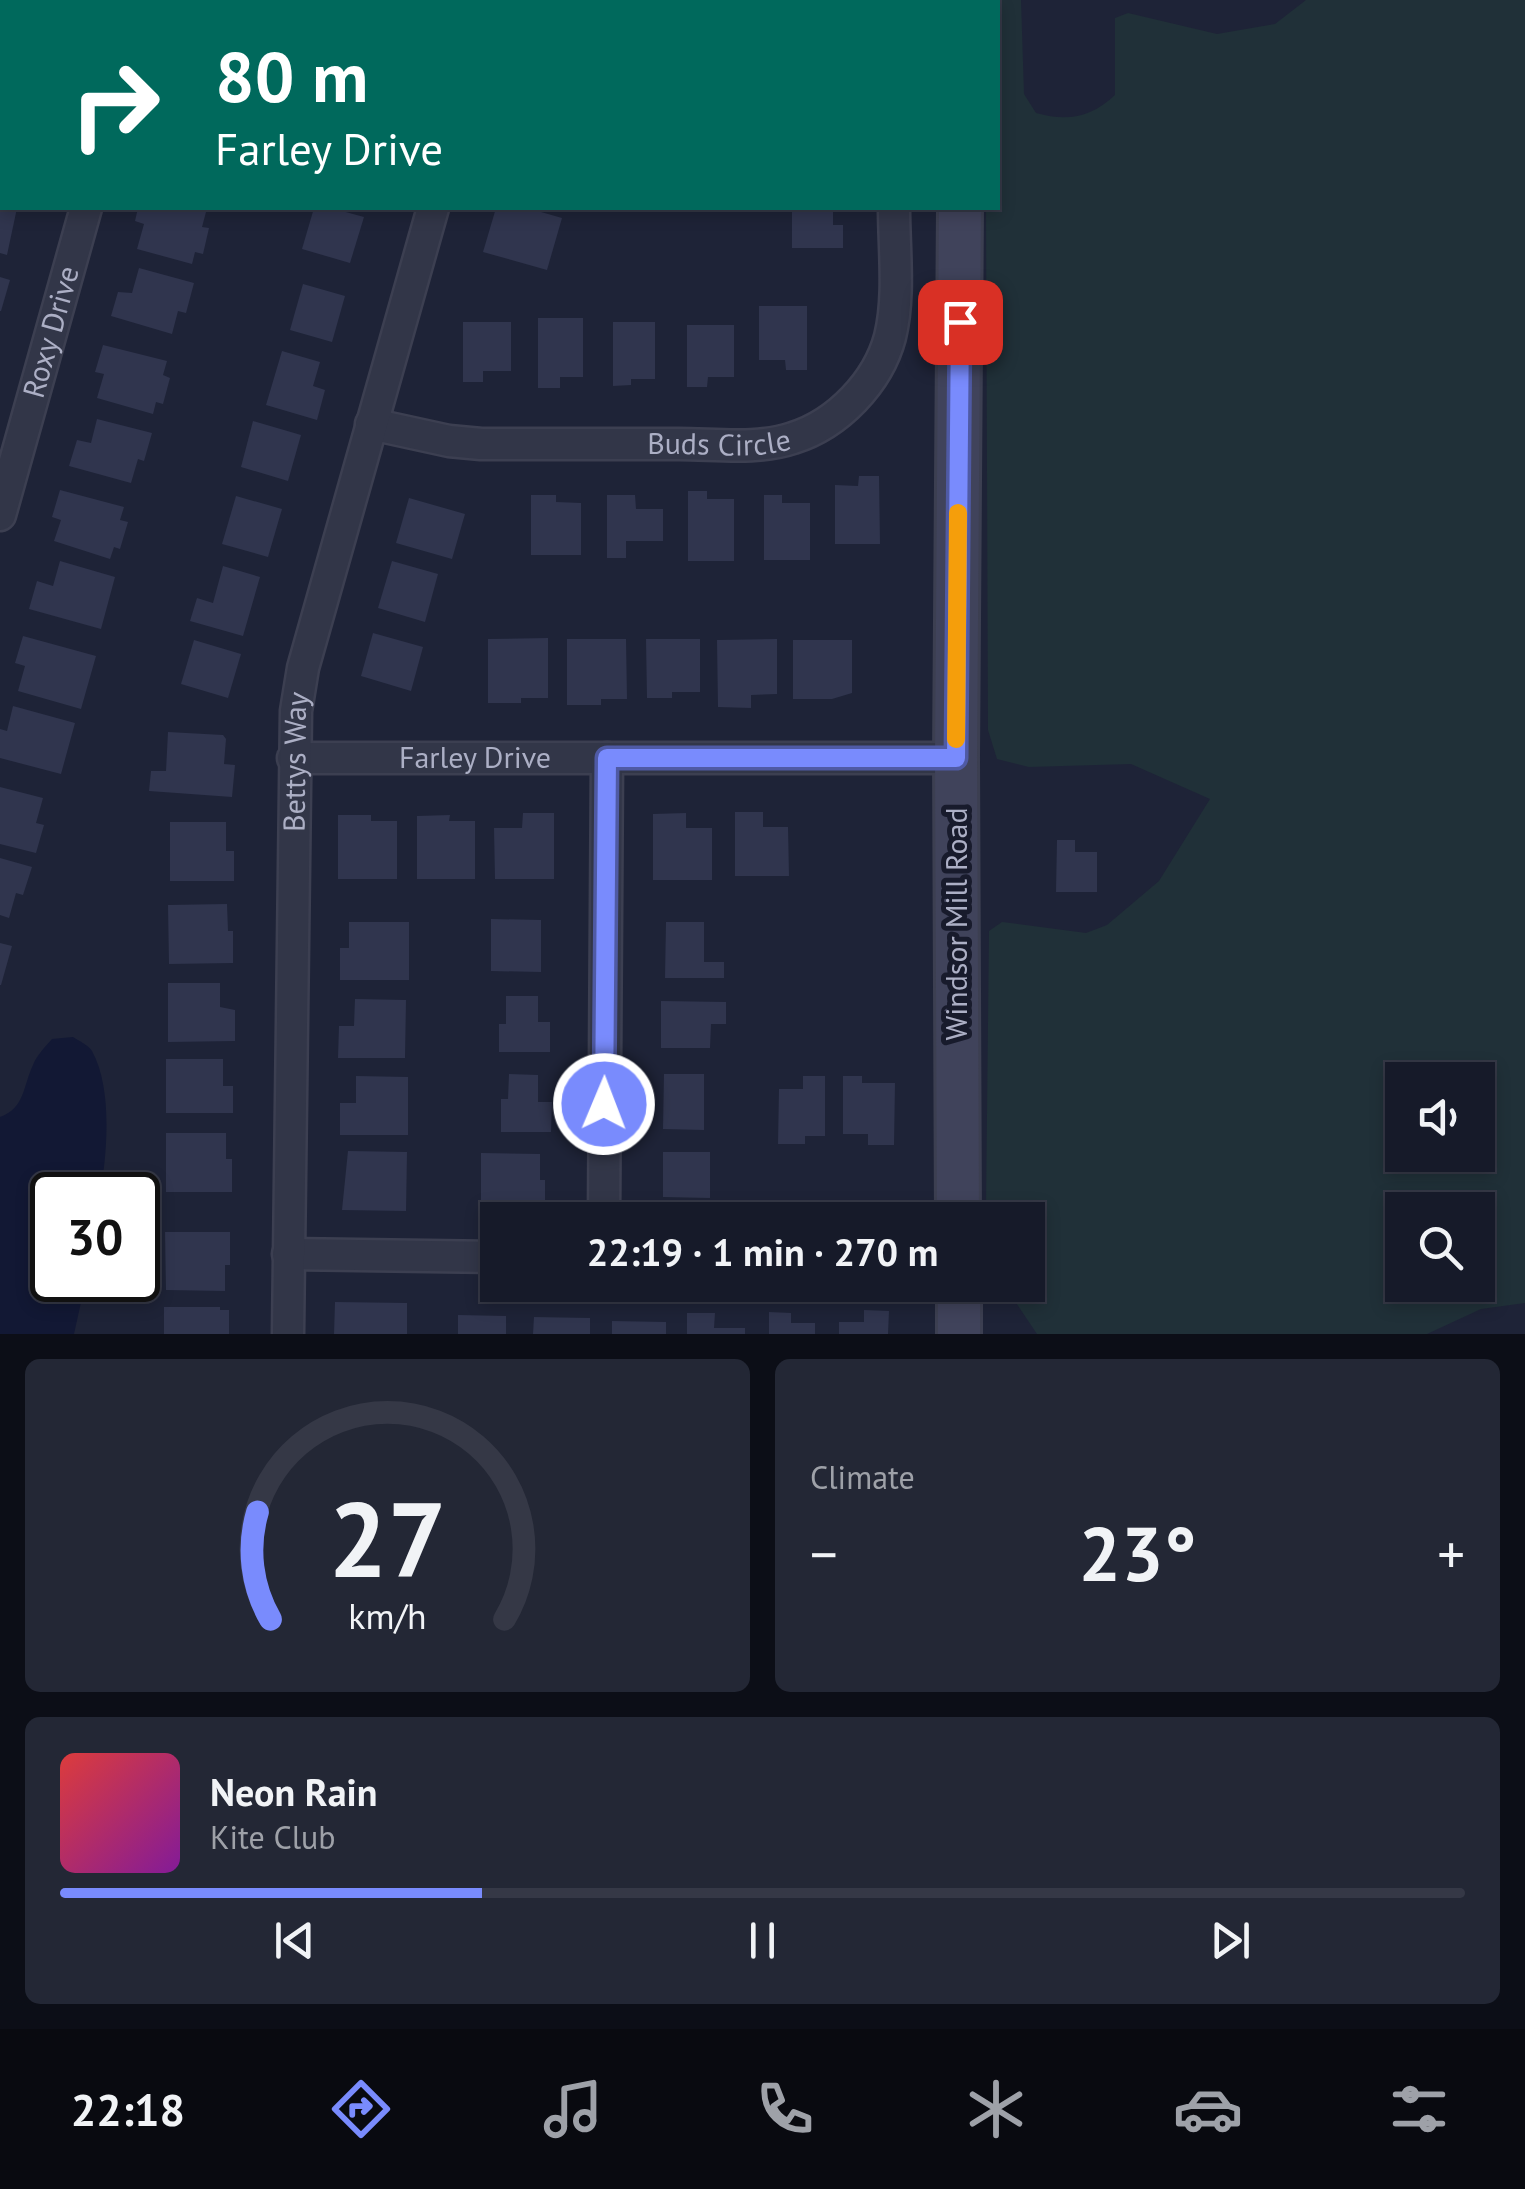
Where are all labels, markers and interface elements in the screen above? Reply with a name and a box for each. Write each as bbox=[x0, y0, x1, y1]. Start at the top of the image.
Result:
text: 80 m bbox=[215, 31, 368, 121]
icon: right bbox=[50, 40, 180, 170]
text: Farley Drive bbox=[215, 119, 443, 177]
street label: Roxy Drive bbox=[13, 261, 87, 402]
pin bbox=[918, 280, 1003, 365]
icon: arrive bbox=[933, 295, 988, 350]
street label: Buds Circle bbox=[647, 419, 794, 464]
street label: Bettys Way bbox=[273, 689, 317, 832]
street label: Farley Drive bbox=[399, 737, 551, 776]
street label: Windsor Mill Road bbox=[936, 807, 975, 1041]
position arrow bbox=[552, 1052, 656, 1156]
map controls bbox=[1385, 1062, 1495, 1302]
button: sound bbox=[1385, 1062, 1495, 1172]
speed limit sign: 30 bbox=[30, 1172, 160, 1302]
button: search bbox=[1385, 1192, 1495, 1302]
text: 22:19 · 1 min · 270 m bbox=[587, 1227, 938, 1276]
text: Climate bbox=[810, 1456, 915, 1498]
text: 27 bbox=[329, 1471, 446, 1606]
text: 23° bbox=[1079, 1505, 1196, 1602]
text: − bbox=[810, 1518, 838, 1589]
text: + bbox=[1437, 1518, 1465, 1589]
text: km/h bbox=[348, 1593, 427, 1639]
text: Neon Rain bbox=[210, 1767, 377, 1816]
text: Kite Club bbox=[210, 1816, 336, 1858]
icon: previous bbox=[267, 1913, 322, 1968]
icon: pause bbox=[735, 1913, 790, 1968]
icon: next bbox=[1203, 1913, 1258, 1968]
icon: directions bbox=[326, 2074, 396, 2144]
icon: music bbox=[538, 2074, 608, 2144]
icon: phone bbox=[750, 2074, 820, 2144]
icon: climate bbox=[961, 2074, 1031, 2144]
icon: car bbox=[1173, 2074, 1243, 2144]
icon: filters bbox=[1384, 2074, 1454, 2144]
text: 22:18 bbox=[71, 2080, 185, 2138]

